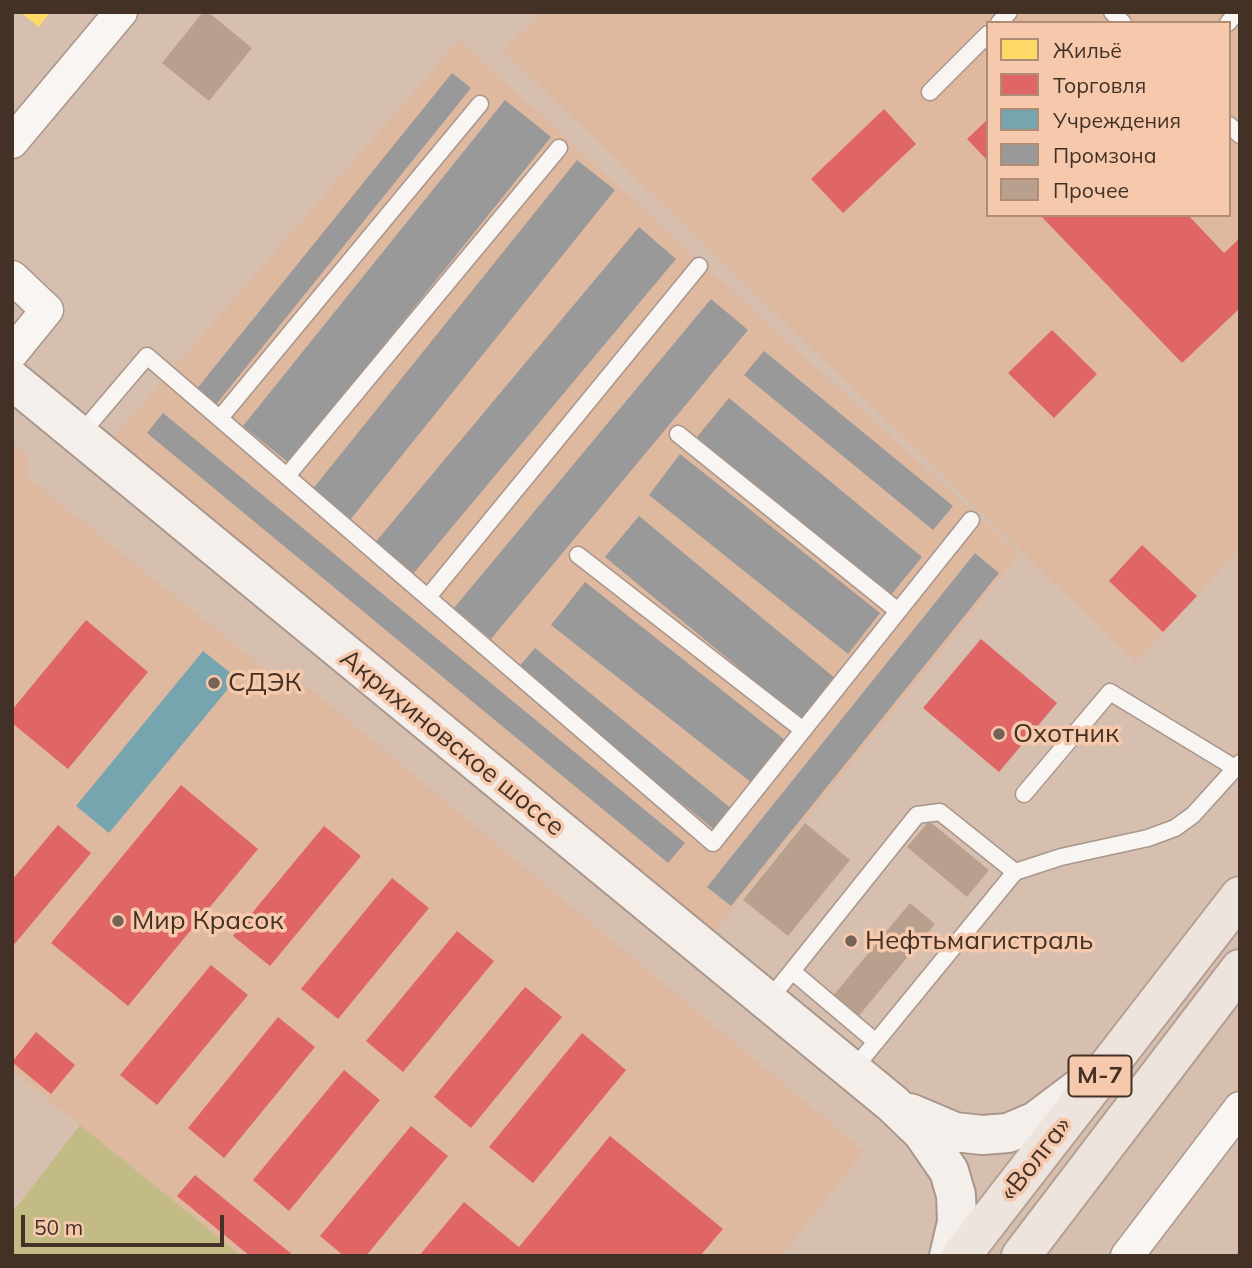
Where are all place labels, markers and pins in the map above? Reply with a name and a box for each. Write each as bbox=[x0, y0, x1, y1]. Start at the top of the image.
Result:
place label: СДЭК bbox=[228, 667, 302, 699]
marker: СДЭК bbox=[206, 675, 222, 691]
place label: Охотник bbox=[1013, 718, 1119, 750]
marker: Охотник bbox=[991, 726, 1007, 742]
place label: Мир Красок bbox=[132, 905, 283, 937]
marker: Мир Красок bbox=[110, 913, 126, 929]
place label: Нефтьмагистраль bbox=[865, 925, 1093, 957]
marker: Нефтьмагистраль bbox=[843, 933, 859, 949]

